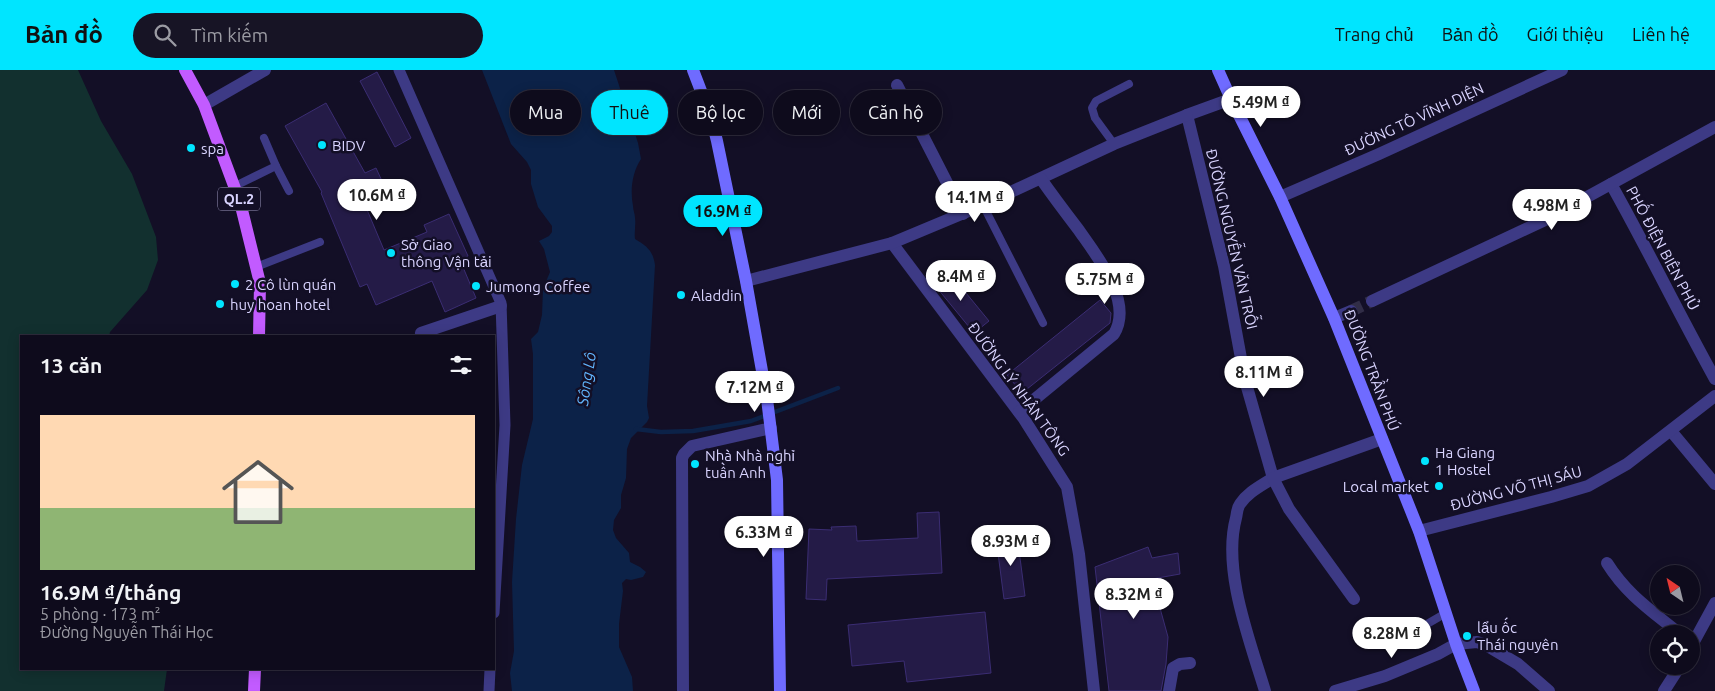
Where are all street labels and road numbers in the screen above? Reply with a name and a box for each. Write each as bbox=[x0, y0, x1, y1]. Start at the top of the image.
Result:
street label: ĐƯỜNG TÔ VĨNH DIỆN bbox=[1341, 79, 1486, 159]
street label: ĐƯỜNG NGUYỄN VĂN TRỖI bbox=[1203, 146, 1265, 331]
street label: PHỐ ĐIỆN BIÊN PHỦ bbox=[1623, 181, 1706, 313]
road number: QL.2 bbox=[218, 188, 260, 210]
street label: ĐƯỜNG TRẦN PHÚ bbox=[1341, 305, 1407, 433]
street label: ĐƯỜNG LÝ NHÂN TÔNG bbox=[965, 319, 1074, 459]
street label: ĐƯỜNG VÕ THỊ SÁU bbox=[1448, 461, 1584, 514]

